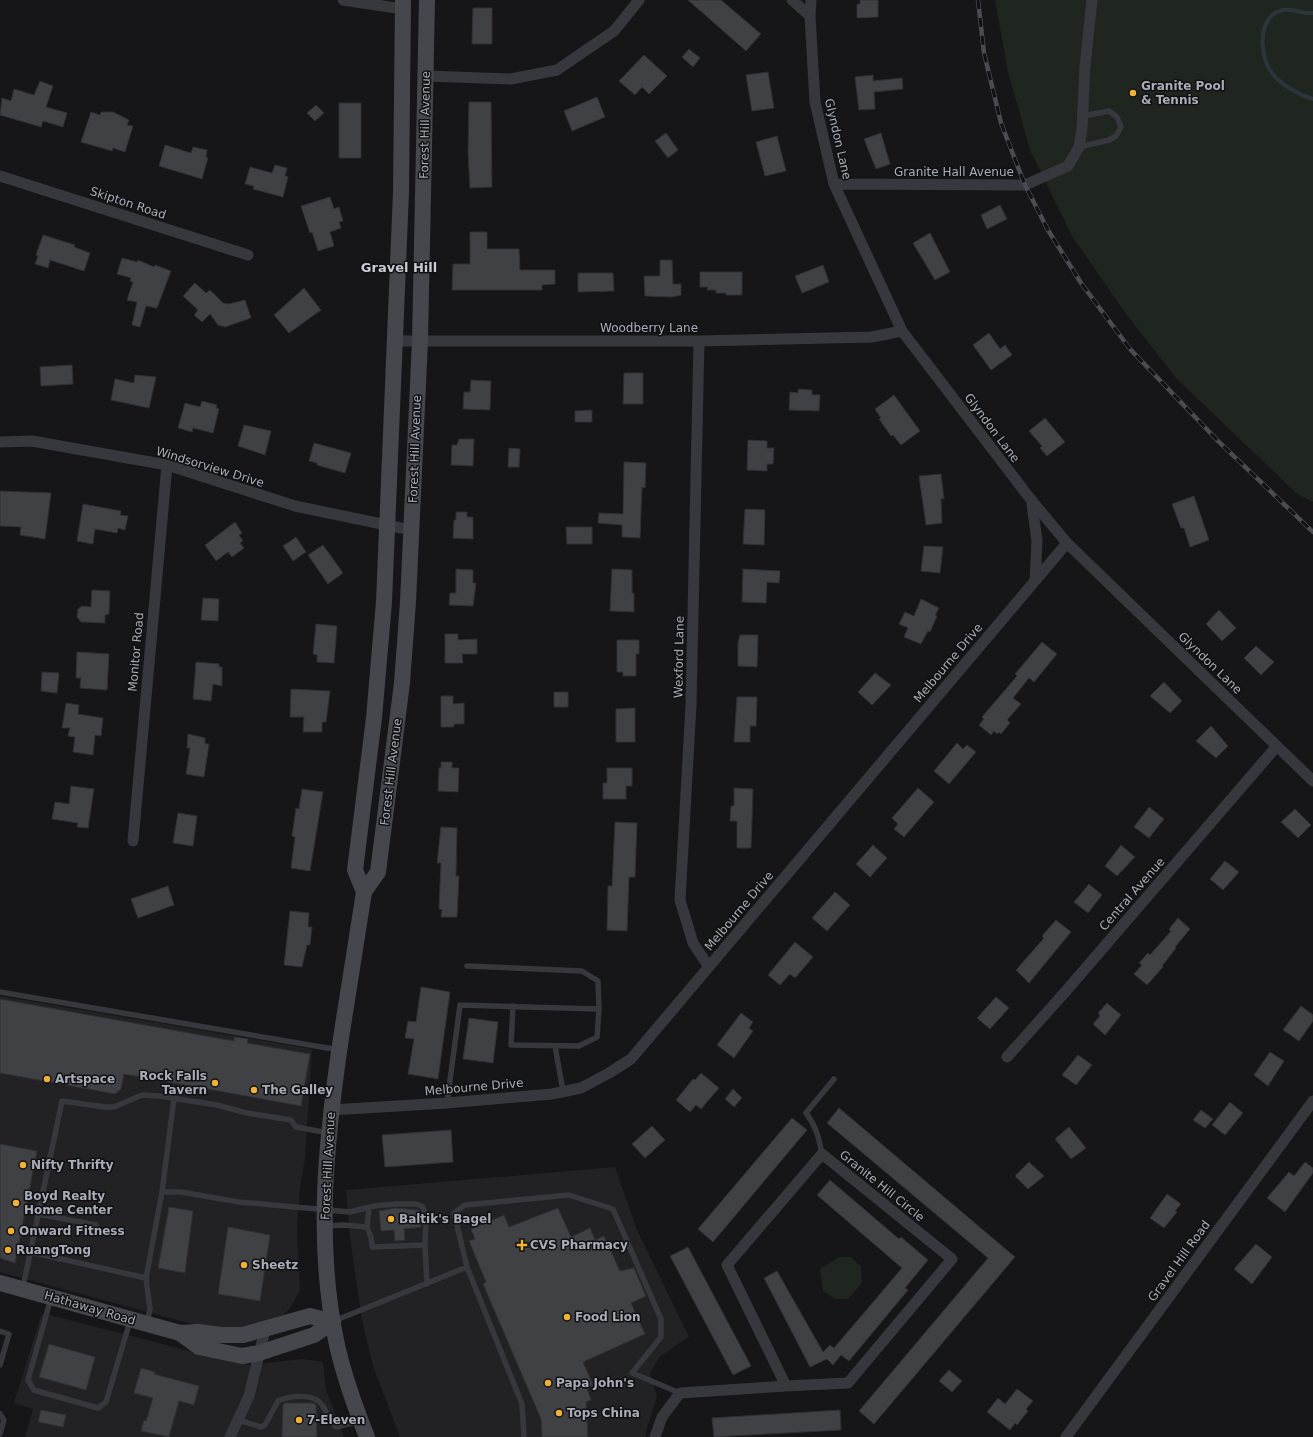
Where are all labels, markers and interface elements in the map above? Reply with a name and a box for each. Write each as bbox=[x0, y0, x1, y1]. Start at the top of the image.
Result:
street label: Forest Hill Avenue bbox=[417, 71, 433, 179]
place label: Granite Pool & Tennis bbox=[1141, 79, 1225, 107]
marker: Granite Pool & Tennis bbox=[1128, 88, 1138, 98]
street label: Glyndon Lane bbox=[822, 97, 854, 181]
street label: Granite Hall Avenue bbox=[894, 165, 1014, 179]
street label: Skipton Road bbox=[88, 184, 168, 222]
district label: Gravel Hill bbox=[361, 260, 437, 275]
street label: Woodberry Lane bbox=[600, 321, 698, 335]
street label: Glyndon Lane bbox=[962, 391, 1022, 465]
street label: Forest Hill Avenue bbox=[406, 395, 424, 503]
street label: Windsorview Drive bbox=[154, 444, 266, 490]
street label: Monitor Road bbox=[126, 612, 146, 692]
street label: Wexford Lane bbox=[671, 616, 687, 698]
street label: Melbourne Drive bbox=[911, 621, 985, 705]
street label: Glyndon Lane bbox=[1175, 629, 1245, 697]
street label: Forest Hill Avenue bbox=[377, 718, 405, 826]
street label: Central Avenue bbox=[1097, 855, 1167, 933]
street label: Melbourne Drive bbox=[702, 869, 776, 953]
place label: Rock Falls Tavern bbox=[139, 1069, 207, 1097]
place label: Artspace bbox=[55, 1072, 115, 1086]
marker: Artspace bbox=[42, 1074, 52, 1084]
street label: Melbourne Drive bbox=[424, 1076, 524, 1098]
marker: Rock Falls Tavern bbox=[210, 1078, 220, 1088]
place label: The Galley bbox=[262, 1083, 333, 1097]
marker: The Galley bbox=[249, 1085, 259, 1095]
street label: Forest Hill Avenue bbox=[318, 1112, 338, 1220]
street label: Granite Hill Circle bbox=[837, 1148, 927, 1224]
place label: Nifty Thrifty bbox=[31, 1158, 114, 1172]
marker: Nifty Thrifty bbox=[18, 1160, 28, 1170]
place label: Boyd Realty Home Center bbox=[24, 1189, 112, 1217]
marker: Boyd Realty Home Center bbox=[11, 1198, 21, 1208]
place label: Baltik's Bagel bbox=[399, 1212, 491, 1226]
marker: Baltik's Bagel bbox=[386, 1214, 396, 1224]
street label: Gravel Hill Road bbox=[1145, 1218, 1213, 1304]
place label: Onward Fitness bbox=[19, 1224, 125, 1238]
marker: Onward Fitness bbox=[6, 1226, 16, 1236]
place label: CVS Pharmacy bbox=[530, 1238, 628, 1252]
marker: CVS Pharmacy bbox=[517, 1240, 527, 1250]
place label: RuangTong bbox=[16, 1243, 91, 1257]
marker: RuangTong bbox=[3, 1245, 13, 1255]
place label: Sheetz bbox=[252, 1258, 298, 1272]
marker: Sheetz bbox=[239, 1260, 249, 1270]
street label: Hathaway Road bbox=[43, 1288, 137, 1328]
place label: Food Lion bbox=[575, 1310, 641, 1324]
marker: Food Lion bbox=[562, 1312, 572, 1322]
place label: Papa John's bbox=[556, 1376, 634, 1390]
marker: Papa John's bbox=[543, 1378, 553, 1388]
place label: Tops China bbox=[567, 1406, 640, 1420]
marker: Tops China bbox=[554, 1408, 564, 1418]
place label: 7-Eleven bbox=[307, 1413, 365, 1427]
marker: 7-Eleven bbox=[294, 1415, 304, 1425]

